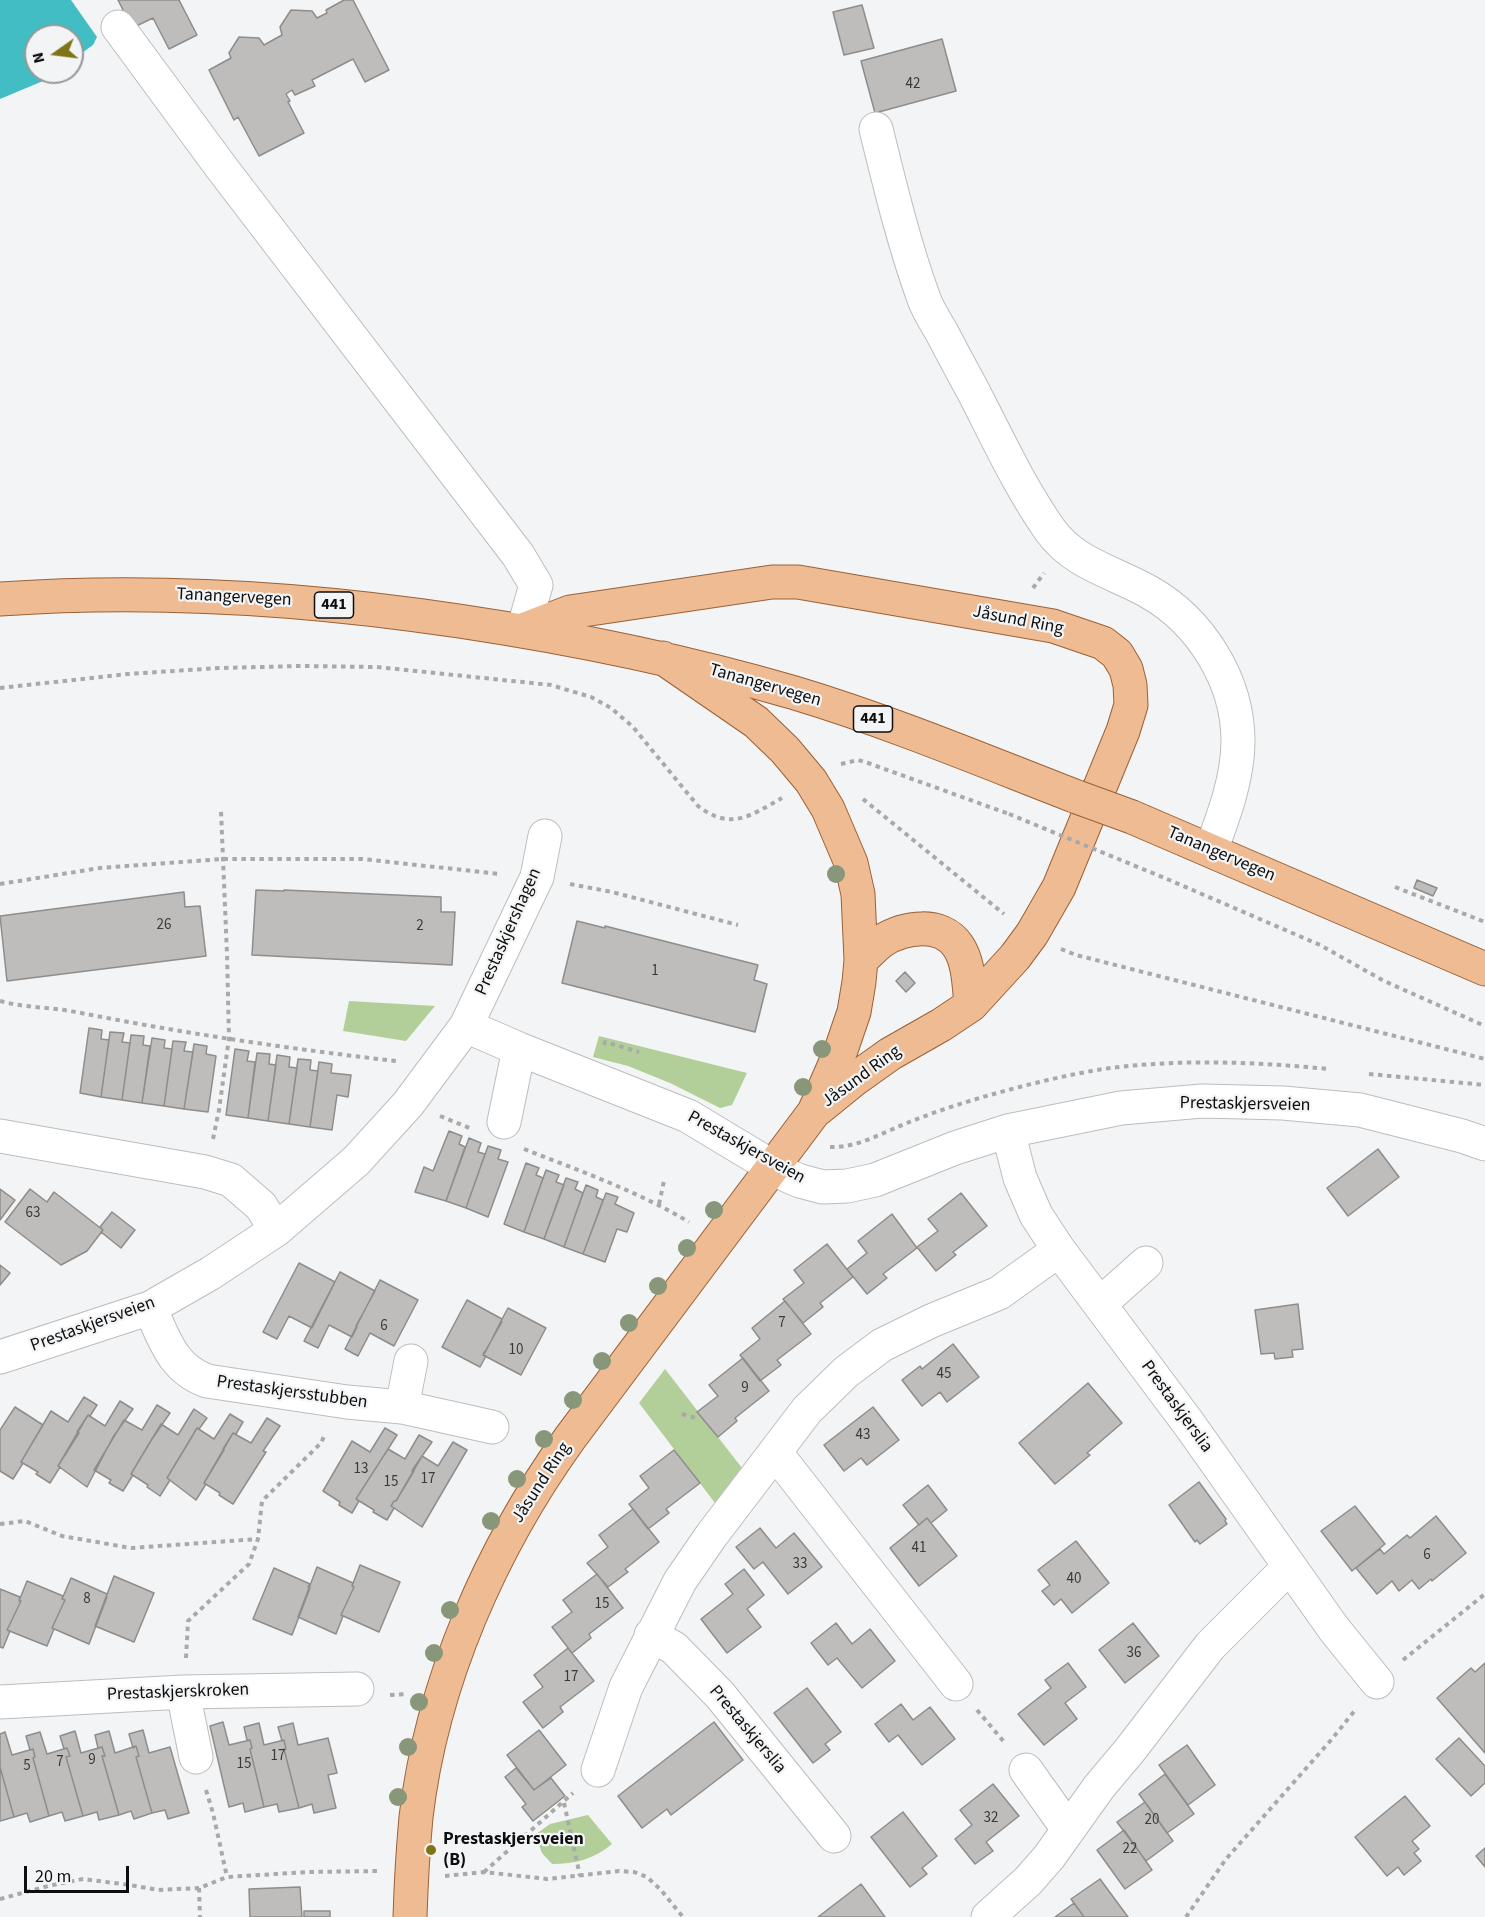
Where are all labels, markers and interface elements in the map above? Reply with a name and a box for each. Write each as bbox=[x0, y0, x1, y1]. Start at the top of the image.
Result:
north arrow bbox=[24, 24, 84, 84]
text: N bbox=[27, 50, 50, 66]
house number: 42 bbox=[906, 76, 920, 94]
street label: Tanangervegen bbox=[176, 584, 292, 612]
road number: 441 bbox=[314, 592, 354, 618]
street label: Jåsund Ring bbox=[971, 602, 1065, 640]
street label: Tanangervegen bbox=[707, 660, 823, 712]
road number: 441 bbox=[854, 706, 892, 732]
street label: Tanangervegen bbox=[1164, 823, 1278, 887]
street label: Prestaskjershagen bbox=[471, 865, 547, 999]
house number: 26 bbox=[157, 917, 171, 935]
house number: 2 bbox=[416, 918, 424, 936]
house number: 1 bbox=[651, 963, 659, 981]
street label: Jåsund Ring bbox=[818, 1041, 906, 1113]
street label: Prestaskjersveien bbox=[1179, 1093, 1311, 1117]
street label: Prestaskjersveien bbox=[683, 1107, 809, 1189]
house number: 63 bbox=[26, 1205, 40, 1223]
street label: Prestaskjersveien bbox=[28, 1292, 158, 1358]
house number: 7 bbox=[778, 1315, 786, 1333]
house number: 6 bbox=[380, 1318, 388, 1336]
house number: 10 bbox=[509, 1342, 523, 1360]
street label: Prestaskjerslia bbox=[1135, 1357, 1217, 1457]
house number: 45 bbox=[937, 1366, 951, 1384]
street label: Prestaskjersstubben bbox=[215, 1372, 369, 1414]
house number: 9 bbox=[741, 1380, 749, 1398]
house number: 43 bbox=[856, 1427, 870, 1445]
street label: Jåsund Ring bbox=[508, 1439, 576, 1527]
house number: 13 bbox=[354, 1461, 368, 1479]
house number: 17 bbox=[421, 1471, 435, 1489]
house number: 15 bbox=[384, 1474, 398, 1492]
house number: 41 bbox=[912, 1540, 926, 1558]
house number: 6 bbox=[1423, 1547, 1431, 1565]
house number: 33 bbox=[793, 1556, 807, 1574]
house number: 40 bbox=[1067, 1571, 1081, 1589]
house number: 8 bbox=[83, 1591, 91, 1609]
house number: 15 bbox=[595, 1596, 609, 1614]
house number: 36 bbox=[1127, 1645, 1141, 1663]
house number: 17 bbox=[564, 1669, 578, 1687]
street label: Prestaskjerskroken bbox=[106, 1680, 250, 1706]
street label: Prestaskjerslia bbox=[704, 1681, 790, 1779]
house number: 17 bbox=[271, 1748, 285, 1766]
house number: 9 bbox=[88, 1752, 96, 1770]
house number: 7 bbox=[56, 1754, 64, 1772]
house number: 15 bbox=[237, 1756, 251, 1774]
house number: 5 bbox=[23, 1758, 31, 1776]
house number: 32 bbox=[984, 1810, 998, 1828]
house number: 20 bbox=[1145, 1812, 1159, 1830]
place label: Prestaskjersveien (B) bbox=[443, 1829, 584, 1872]
house number: 22 bbox=[1123, 1841, 1137, 1859]
marker: Prestaskjersveien (B) bbox=[424, 1843, 438, 1857]
scale bar bbox=[27, 1854, 132, 1892]
text: 20 m bbox=[35, 1864, 71, 1889]

